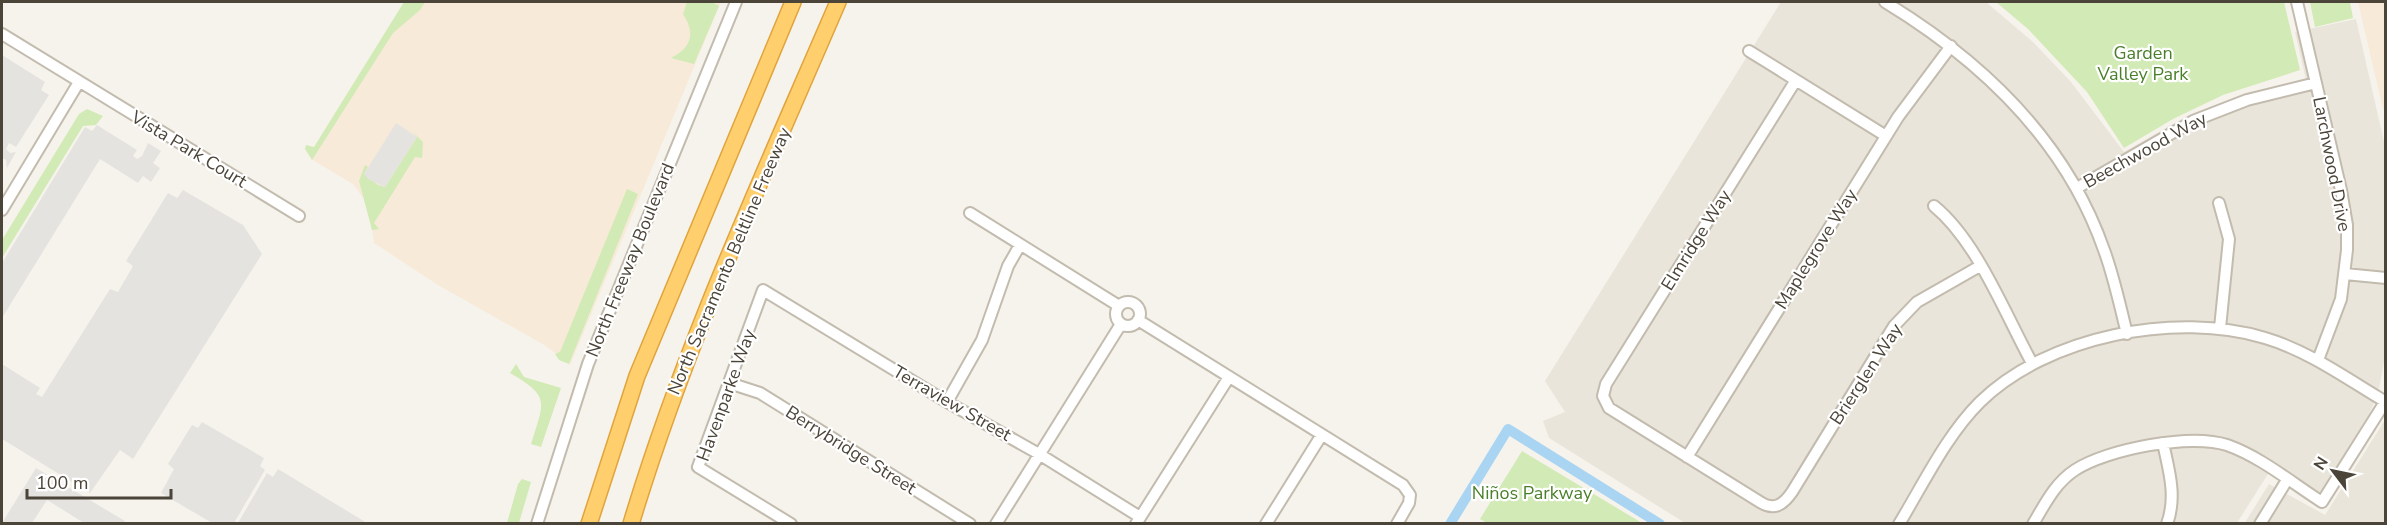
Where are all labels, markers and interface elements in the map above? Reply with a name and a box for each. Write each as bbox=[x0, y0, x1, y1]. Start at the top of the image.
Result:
park label: Garden Valley Park bbox=[2097, 41, 2189, 86]
street label: Larchwood Drive bbox=[2307, 94, 2357, 234]
street label: Vista Park Court bbox=[126, 104, 252, 193]
street label: Beechwood Way bbox=[2079, 106, 2212, 194]
street label: North Sacramento Beltline Freeway bbox=[662, 123, 797, 398]
street label: North Freeway Boulevard bbox=[580, 159, 680, 361]
street label: Elmridge Way bbox=[1655, 184, 1737, 295]
street label: Maplegrove Way bbox=[1769, 184, 1863, 314]
street label: Brierglen Way bbox=[1824, 318, 1908, 429]
street label: Havenparke Way bbox=[691, 325, 761, 464]
street label: Terraview Street bbox=[888, 359, 1016, 447]
street label: Berrybridge Street bbox=[781, 400, 922, 500]
north arrow bbox=[2303, 441, 2363, 501]
text: N bbox=[2309, 453, 2334, 474]
scale bar bbox=[27, 462, 171, 500]
text: 100 m bbox=[36, 471, 88, 495]
park label: Niños Parkway bbox=[1472, 481, 1593, 505]

